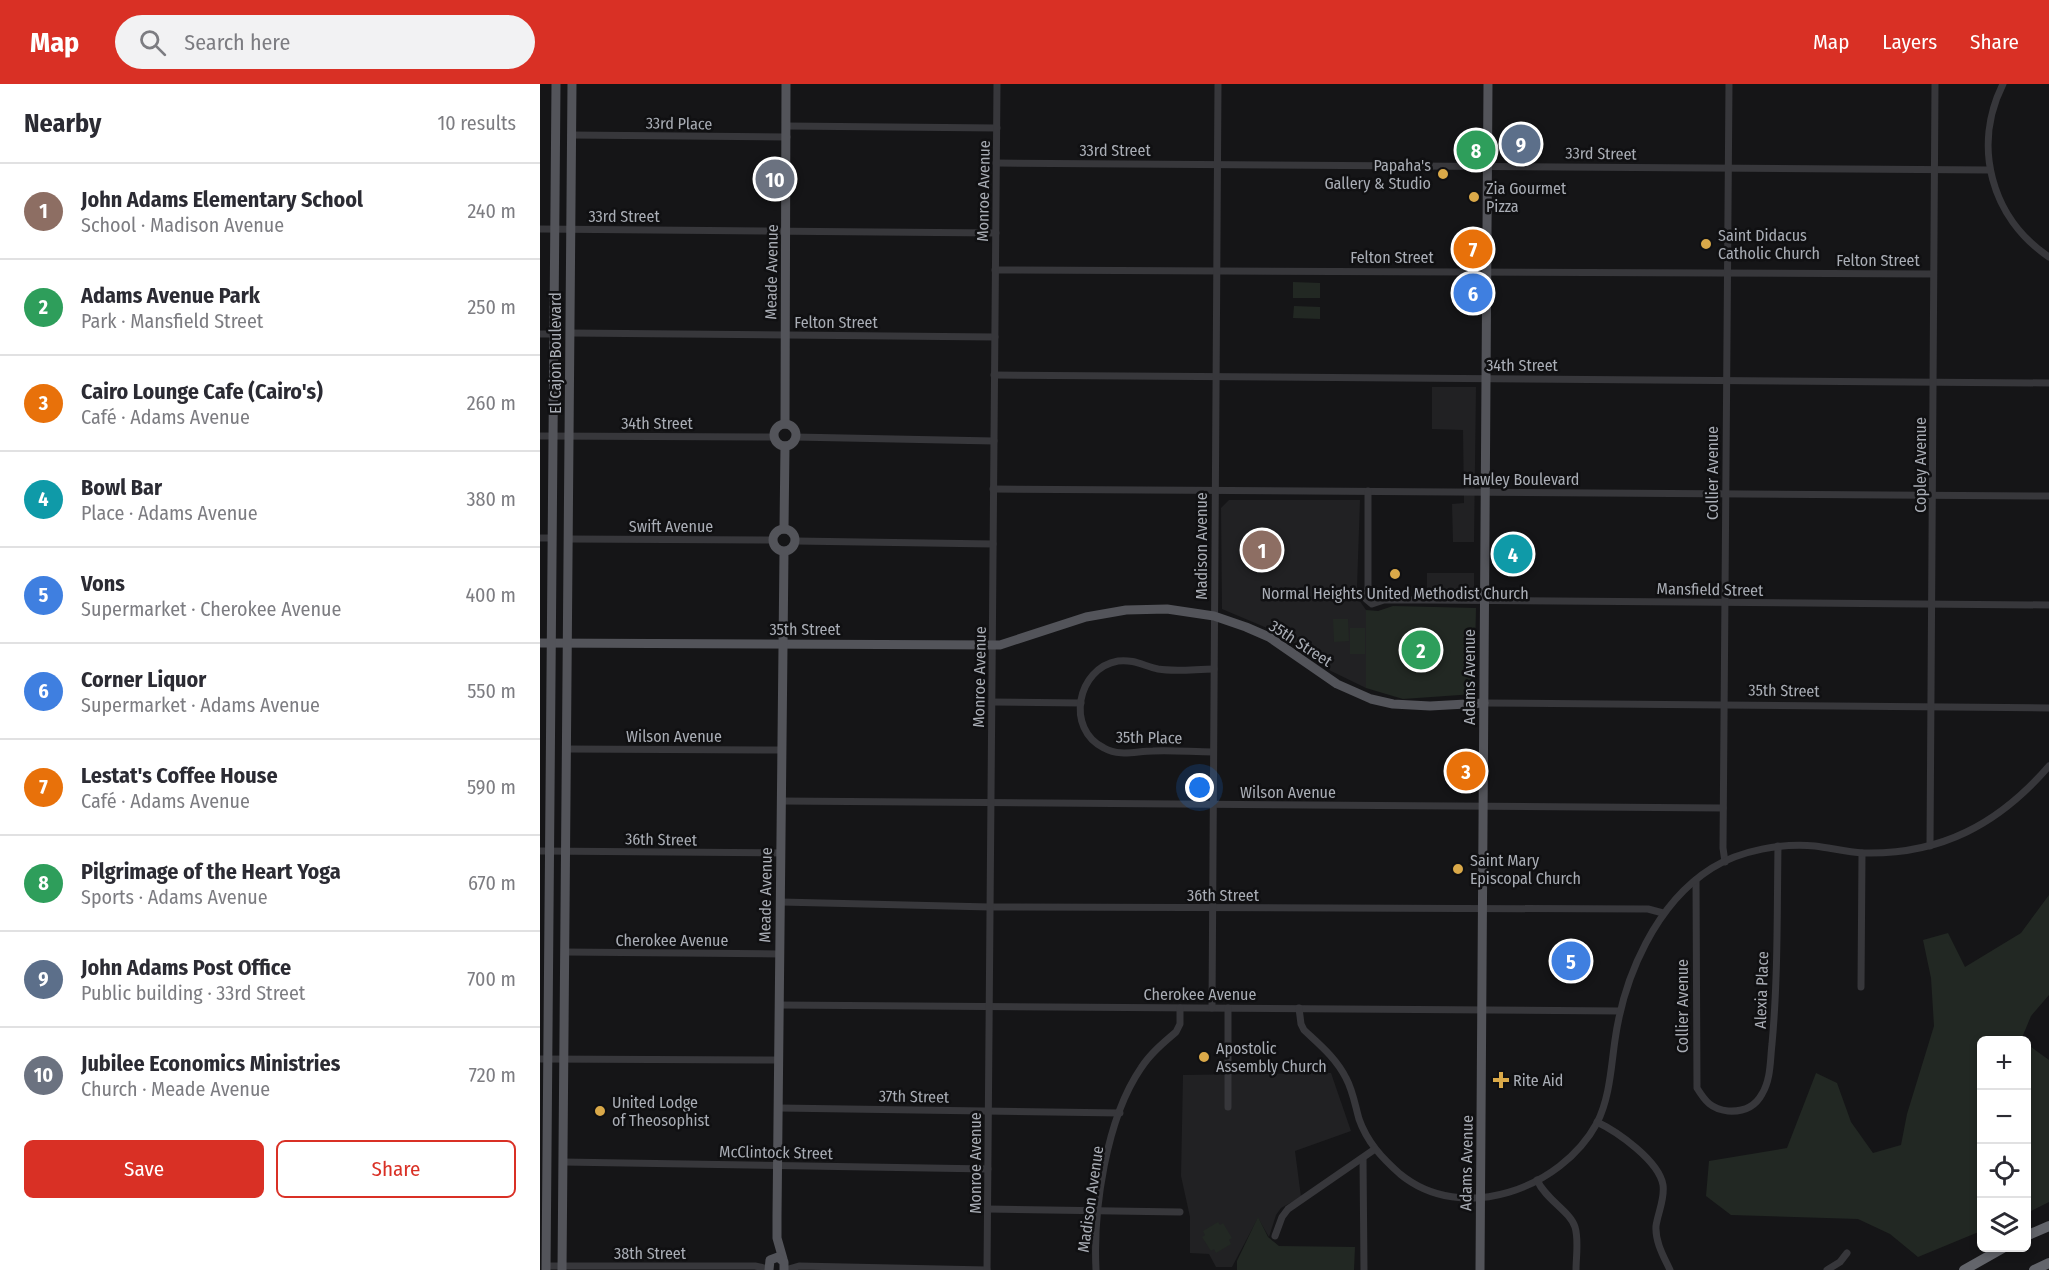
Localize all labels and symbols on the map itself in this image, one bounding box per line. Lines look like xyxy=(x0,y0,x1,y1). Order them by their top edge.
street label: 33rd Place xyxy=(646,113,713,134)
pin: 9 xyxy=(1502,122,1540,166)
pin: 8 xyxy=(1456,128,1496,172)
street label: Monroe Avenue xyxy=(973,140,994,242)
street label: 33rd Street xyxy=(1079,141,1151,160)
street label: 33rd Street xyxy=(1565,143,1638,164)
pin: 10 xyxy=(756,156,794,202)
place label: Papaha's Gallery & Studio xyxy=(1324,156,1431,193)
marker: Papaha's Gallery & Studio xyxy=(1436,167,1450,181)
place label: Zia Gourmet Pizza xyxy=(1486,179,1567,216)
marker: Zia Gourmet Pizza xyxy=(1467,190,1481,204)
street label: 33rd Street xyxy=(588,207,660,226)
street label: Meade Avenue xyxy=(761,224,782,320)
pin: 7 xyxy=(1454,226,1492,272)
place label: Saint Didacus Catholic Church xyxy=(1718,226,1820,263)
marker: Saint Didacus Catholic Church xyxy=(1699,237,1713,251)
street label: Felton Street xyxy=(1350,248,1435,267)
street label: Felton Street xyxy=(1836,251,1921,270)
pin: 6 xyxy=(1454,270,1492,316)
street label: El Cajon Boulevard xyxy=(546,292,565,414)
street label: Felton Street xyxy=(794,313,879,332)
street label: 34th Street xyxy=(1486,356,1559,375)
street label: 34th Street xyxy=(621,414,694,433)
street label: Copley Avenue xyxy=(1911,417,1930,513)
street label: Collier Avenue xyxy=(1703,426,1722,520)
street label: Hawley Boulevard xyxy=(1463,470,1579,489)
street label: Madison Avenue xyxy=(1192,492,1211,600)
street label: Swift Avenue xyxy=(629,517,713,536)
pin: 1 xyxy=(1242,528,1282,572)
pin: 4 xyxy=(1494,532,1532,576)
marker: Normal Heights United Methodist Church xyxy=(1388,567,1402,581)
street label: Mansfield Street xyxy=(1657,579,1764,600)
place label: Normal Heights United Methodist Church xyxy=(1261,584,1529,603)
street label: 35th Street xyxy=(1266,616,1336,671)
street label: 35th Street xyxy=(769,620,841,639)
street label: Monroe Avenue xyxy=(969,626,990,728)
pin: 2 xyxy=(1402,628,1440,672)
street label: Adams Avenue xyxy=(1460,629,1479,725)
street label: 35th Street xyxy=(1748,680,1821,701)
street label: Wilson Avenue xyxy=(626,727,722,746)
street label: 35th Place xyxy=(1116,727,1183,748)
pin: 3 xyxy=(1446,748,1486,794)
your location xyxy=(1185,773,1214,802)
street label: Wilson Avenue xyxy=(1240,783,1336,802)
street label: 36th Street xyxy=(625,829,698,850)
street label: Meade Avenue xyxy=(755,847,776,943)
place label: Saint Mary Episcopal Church xyxy=(1470,851,1581,888)
marker: Saint Mary Episcopal Church xyxy=(1451,862,1465,876)
street label: 36th Street xyxy=(1187,886,1260,905)
street label: Cherokee Avenue xyxy=(616,931,728,950)
pin: 5 xyxy=(1552,938,1590,984)
street label: Alexia Place xyxy=(1751,951,1772,1029)
street label: Collier Avenue xyxy=(1673,959,1692,1053)
street label: Cherokee Avenue xyxy=(1144,985,1256,1004)
place label: Apostolic Assembly Church xyxy=(1216,1039,1327,1076)
marker: Apostolic Assembly Church xyxy=(1197,1050,1211,1064)
place label: Rite Aid xyxy=(1513,1071,1563,1090)
marker: Rite Aid xyxy=(1494,1073,1508,1087)
street label: 37th Street xyxy=(879,1086,950,1107)
place label: United Lodge of Theosophist xyxy=(612,1093,710,1130)
marker: United Lodge of Theosophist xyxy=(593,1104,607,1118)
street label: Monroe Avenue xyxy=(966,1112,985,1214)
street label: Adams Avenue xyxy=(1456,1115,1477,1211)
street label: McClintock Street xyxy=(719,1142,834,1163)
street label: Madison Avenue xyxy=(1074,1145,1107,1254)
street label: 38th Street xyxy=(614,1244,687,1263)

